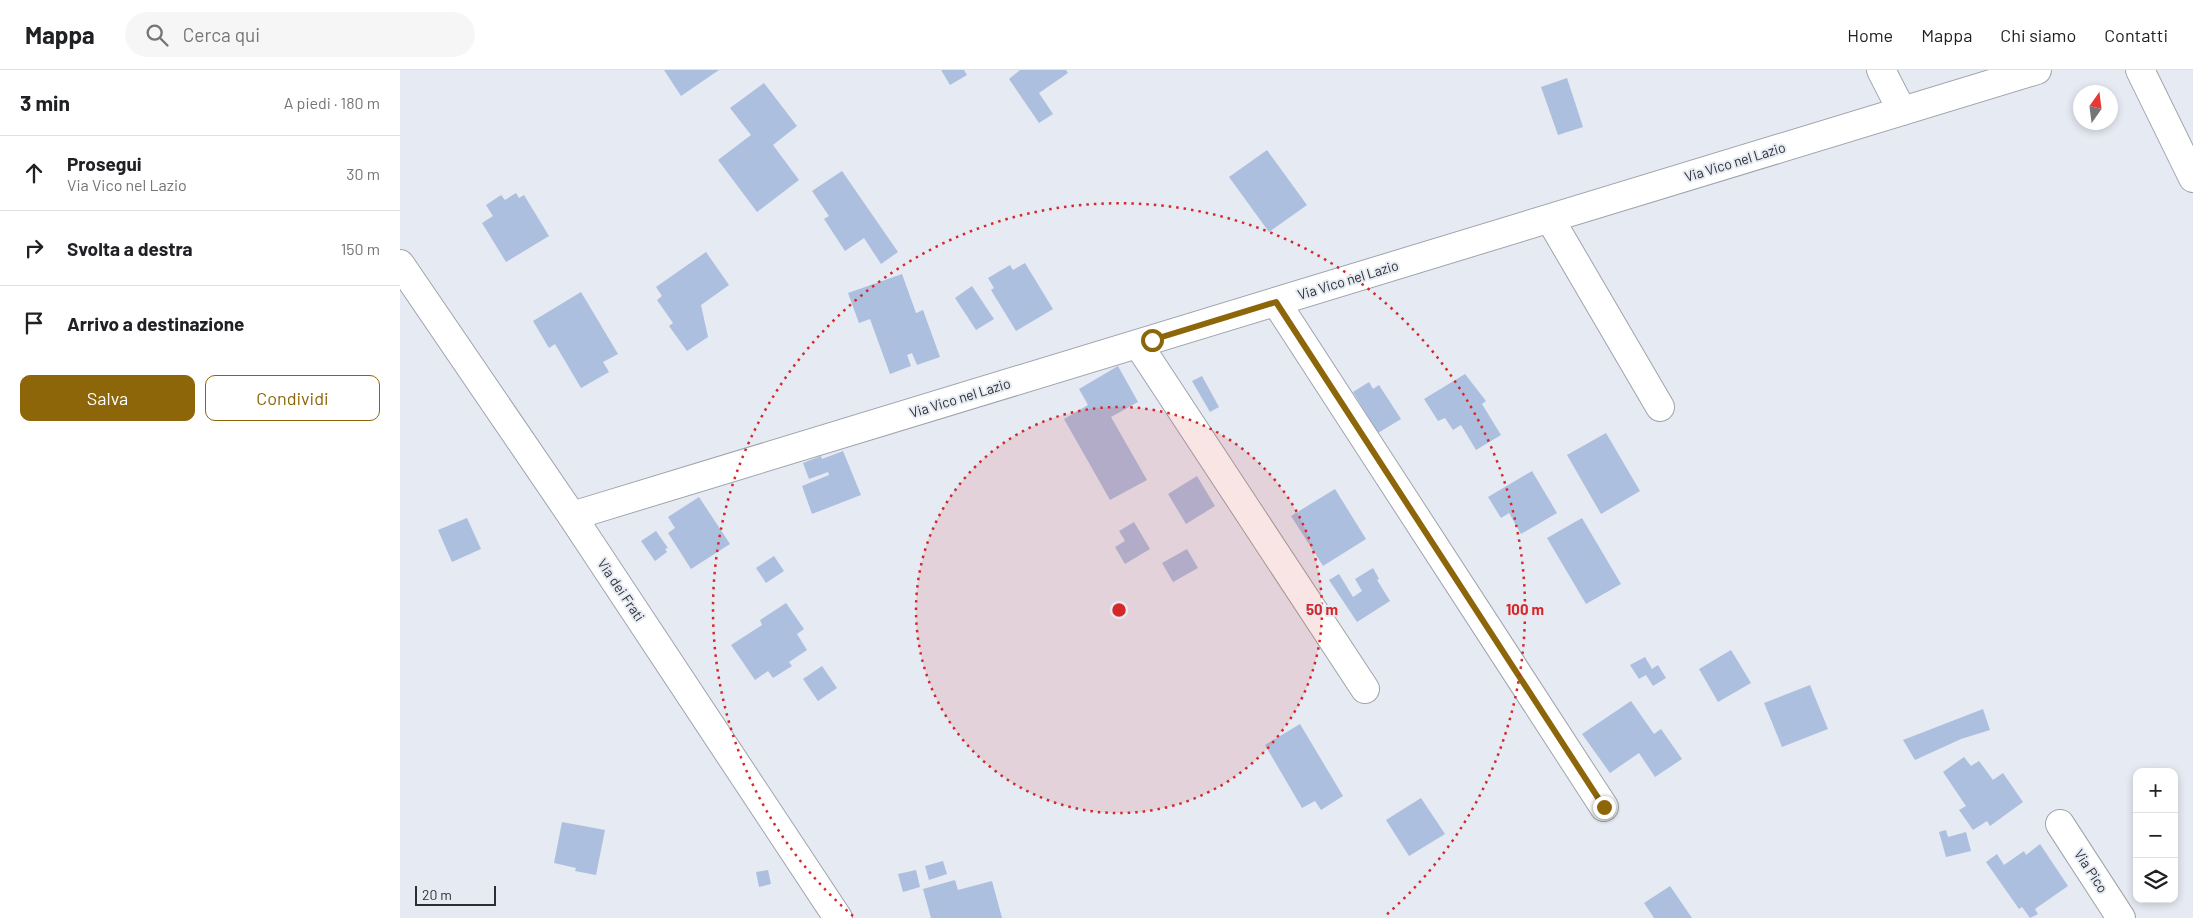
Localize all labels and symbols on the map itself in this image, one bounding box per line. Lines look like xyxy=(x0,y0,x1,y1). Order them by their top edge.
north arrow xyxy=(2073,85,2118,130)
street label: Via Vico nel Lazio xyxy=(1682,138,1787,185)
street label: Via Vico nel Lazio xyxy=(1295,256,1400,303)
route start xyxy=(1141,329,1164,352)
street label: Via Vico nel Lazio xyxy=(907,374,1012,421)
street label: Via dei Frati xyxy=(594,555,649,624)
text: 50 m xyxy=(1306,600,1338,618)
text: 100 m xyxy=(1506,600,1544,618)
centre of rings xyxy=(1110,601,1128,619)
route end xyxy=(1593,796,1616,819)
street label: Via Pico xyxy=(2071,846,2112,896)
scale bar xyxy=(415,883,496,906)

